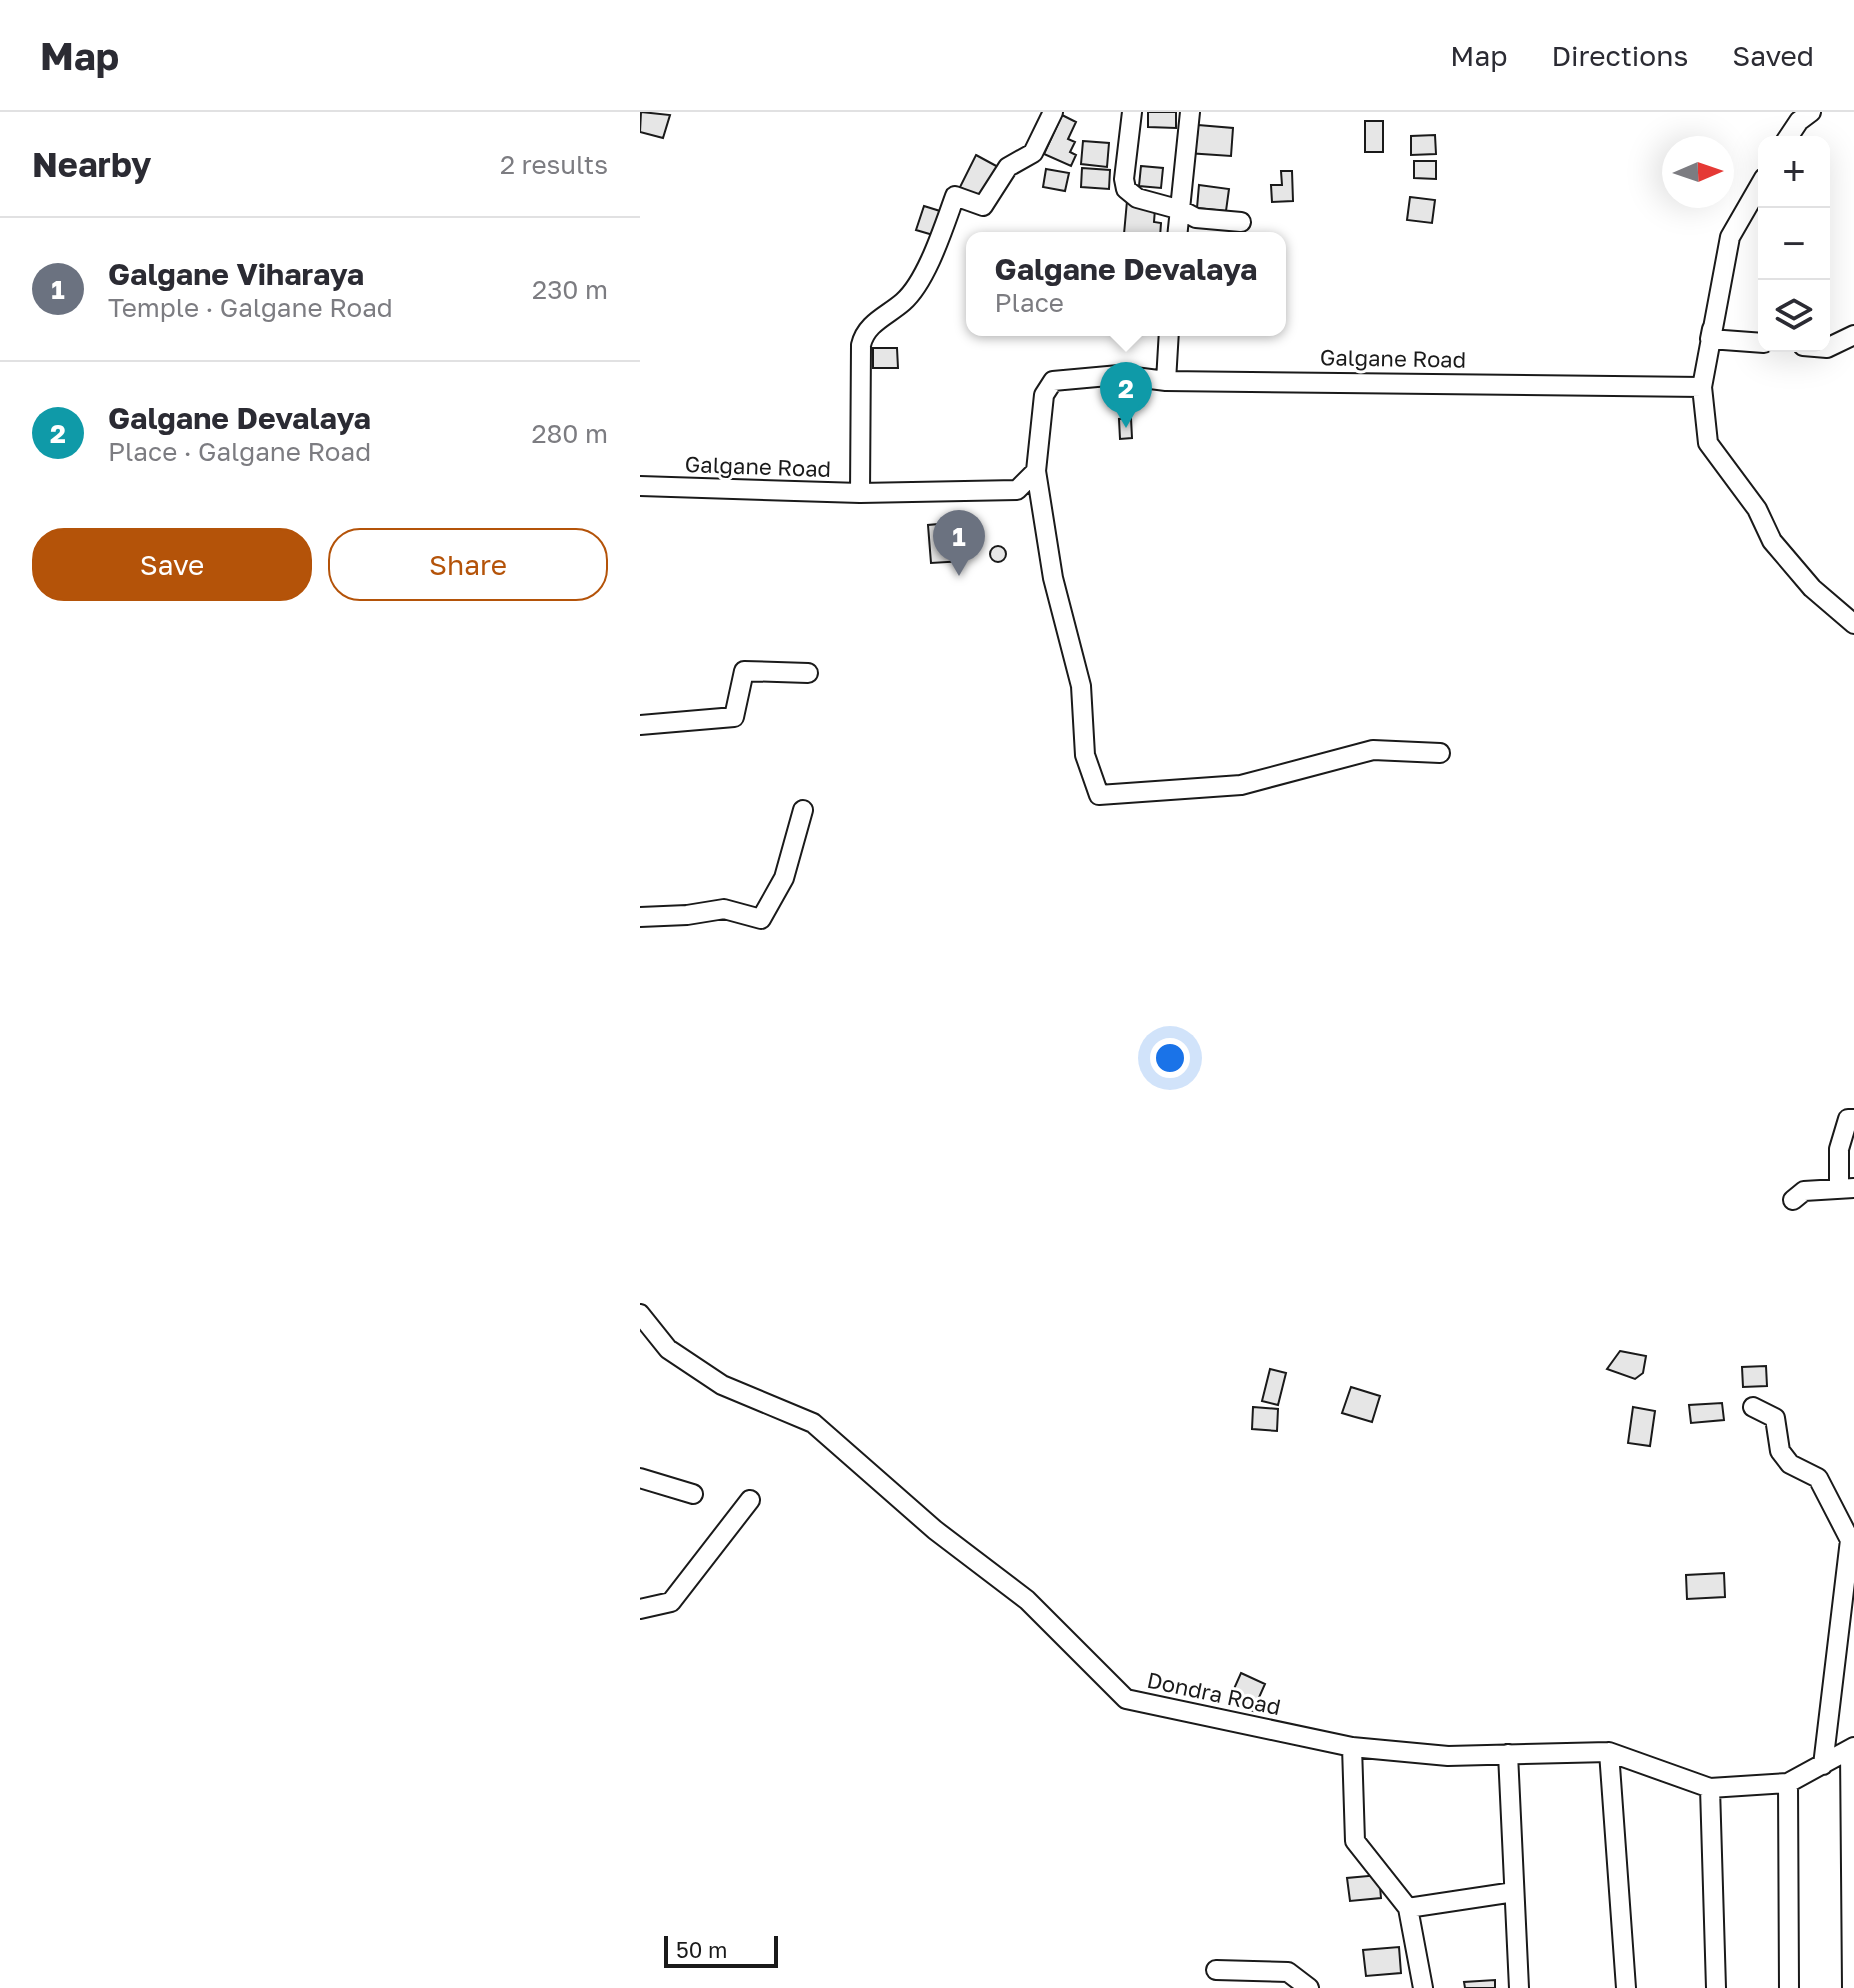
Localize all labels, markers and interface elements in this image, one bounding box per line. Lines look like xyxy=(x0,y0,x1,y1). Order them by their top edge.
text: Map xyxy=(40,33,119,78)
text: Map xyxy=(1450,39,1507,72)
text: Directions xyxy=(1551,39,1688,72)
text: Saved xyxy=(1732,39,1814,72)
north arrow xyxy=(1662,136,1734,208)
map controls xyxy=(1758,136,1830,352)
button: + xyxy=(1758,136,1830,208)
text: Nearby xyxy=(32,144,152,184)
text: 2 results xyxy=(500,149,608,180)
button: − xyxy=(1758,208,1830,280)
popup xyxy=(966,232,1286,336)
text: Galgane Devalaya xyxy=(995,251,1257,287)
text: Galgane Viharaya xyxy=(108,256,364,292)
text: 1 xyxy=(51,274,65,305)
text: 230 m xyxy=(532,274,608,305)
button: layers xyxy=(1758,280,1830,352)
text: Place xyxy=(995,287,1064,318)
text: Temple · Galgane Road xyxy=(108,292,393,323)
street label: Galgane Road xyxy=(1320,343,1466,373)
pin: 2 xyxy=(1100,362,1152,428)
text: Galgane Devalaya xyxy=(108,400,371,436)
text: 2 xyxy=(50,418,66,449)
text: 280 m xyxy=(531,418,608,449)
text: Place · Galgane Road xyxy=(108,436,371,467)
street label: Galgane Road xyxy=(684,450,832,482)
pin: 1 xyxy=(933,510,985,576)
button: Save xyxy=(32,528,312,601)
button: Share xyxy=(328,528,608,601)
your location xyxy=(1150,1038,1190,1078)
street label: Dondra Road xyxy=(1145,1666,1283,1720)
scale bar xyxy=(664,1932,778,1968)
text: 50 m xyxy=(676,1936,727,1963)

